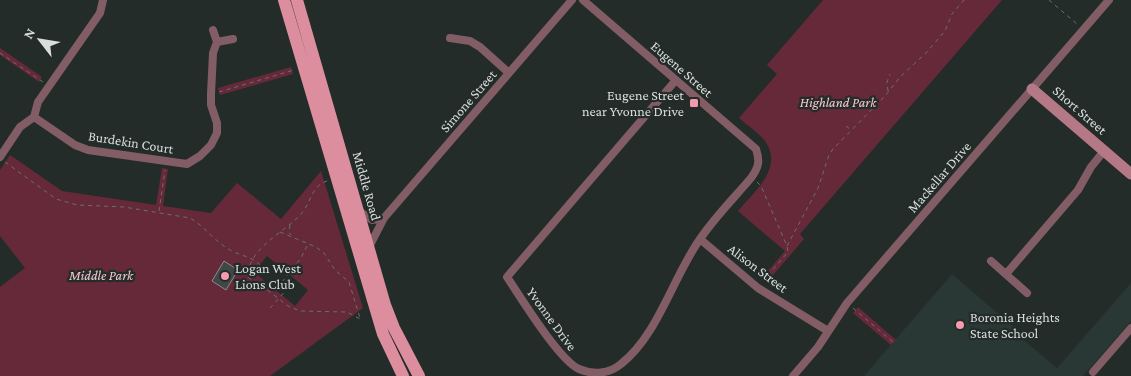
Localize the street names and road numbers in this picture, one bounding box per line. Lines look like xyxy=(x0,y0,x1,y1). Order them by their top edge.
street label: Eugene Street xyxy=(648,38,717,100)
street label: Simone Street xyxy=(437,66,500,135)
street label: Short Street xyxy=(1050,82,1110,138)
street label: Burdekin Court xyxy=(87,127,175,157)
street label: Mackellar Drive xyxy=(904,138,974,216)
street label: Middle Road xyxy=(350,150,385,223)
street label: Alison Street xyxy=(725,240,791,296)
street label: Yvonne Drive xyxy=(524,284,580,354)

